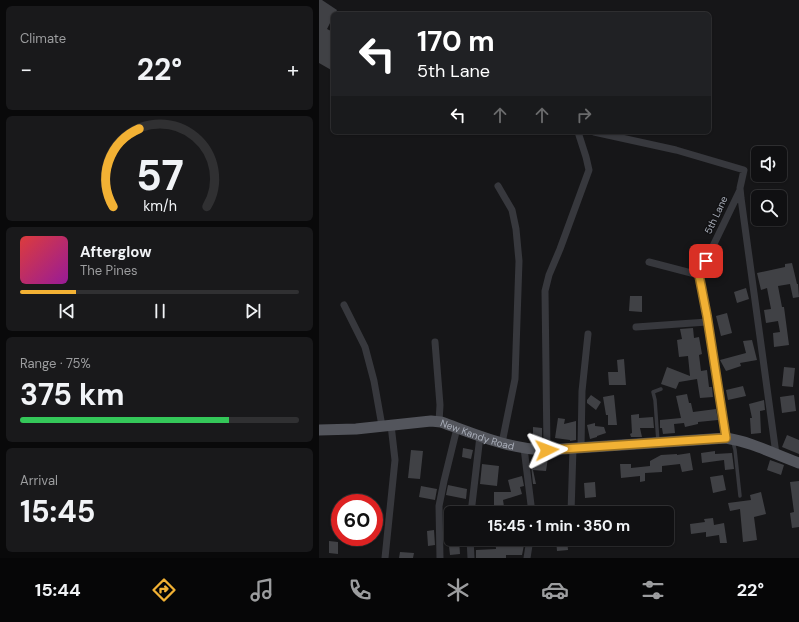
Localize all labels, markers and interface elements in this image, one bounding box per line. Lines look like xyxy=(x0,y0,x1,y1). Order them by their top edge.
text: 170 m xyxy=(417,23,495,60)
icon: left xyxy=(351,28,403,80)
text: Climate xyxy=(20,30,66,47)
text: 22° xyxy=(137,50,182,89)
text: − xyxy=(20,55,32,84)
text: + xyxy=(287,55,299,84)
text: 5th Lane xyxy=(417,59,490,83)
icon: left xyxy=(447,104,469,126)
icon: ahead xyxy=(489,104,511,126)
icon: ahead xyxy=(531,104,553,126)
icon: right xyxy=(573,104,595,126)
map controls xyxy=(751,146,787,226)
button: sound xyxy=(751,146,787,182)
text: 57 xyxy=(136,148,183,202)
button: search xyxy=(751,190,787,226)
street label: 5th Lane xyxy=(702,194,731,236)
text: km/h xyxy=(143,196,176,214)
text: Afterglow xyxy=(80,242,152,262)
pin xyxy=(689,244,723,278)
icon: arrive xyxy=(695,250,717,272)
text: The Pines xyxy=(80,262,138,279)
icon: previous xyxy=(56,300,78,322)
icon: pause xyxy=(149,300,171,322)
icon: next xyxy=(242,300,264,322)
text: Range · 75% xyxy=(20,355,91,372)
text: 375 km xyxy=(20,375,125,414)
street label: New Kandy Road xyxy=(439,416,516,452)
position arrow xyxy=(526,429,568,471)
text: Arrival xyxy=(20,472,58,489)
text: 15:45 xyxy=(20,492,95,531)
speed limit sign: 60 xyxy=(331,494,383,546)
text: 15:45 · 1 min · 350 m xyxy=(488,516,630,536)
icon: directions xyxy=(150,576,178,604)
icon: music xyxy=(248,576,276,604)
icon: phone xyxy=(346,576,374,604)
icon: climate xyxy=(444,576,472,604)
icon: car xyxy=(541,576,569,604)
icon: filters xyxy=(639,576,667,604)
text: 15:44 xyxy=(35,578,81,602)
text: 22° xyxy=(737,578,764,602)

